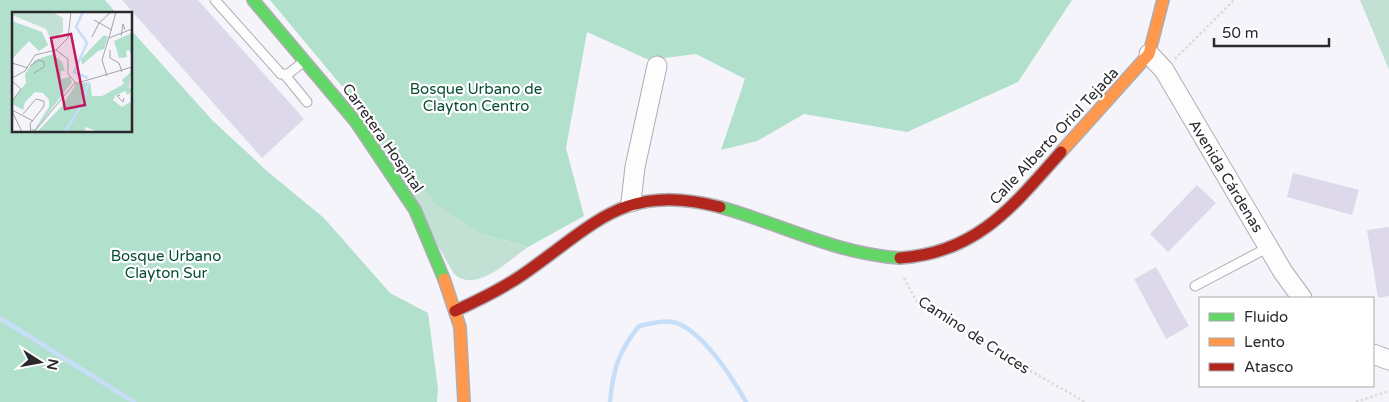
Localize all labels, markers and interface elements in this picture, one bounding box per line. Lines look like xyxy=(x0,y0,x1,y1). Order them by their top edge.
inset map xyxy=(12,12,132,132)
scale bar xyxy=(1214,15,1329,47)
text: 50 m xyxy=(1222,24,1259,42)
street label: Calle Alberto Oriol Tejada xyxy=(986,64,1122,208)
street label: Carretera Hospital xyxy=(339,80,427,196)
park label: Bosque Urbano de Clayton Centro xyxy=(410,80,542,115)
street label: Avenida Cárdenas xyxy=(1185,116,1267,236)
park label: Bosque Urbano Clayton Sur xyxy=(111,247,221,282)
street label: Camino de Cruces xyxy=(915,292,1033,378)
legend xyxy=(1199,297,1374,387)
text: Fluido xyxy=(1244,308,1288,326)
text: Lento xyxy=(1244,333,1285,351)
north arrow xyxy=(15,337,65,387)
text: N xyxy=(43,357,62,372)
text: Atasco xyxy=(1244,358,1293,376)

